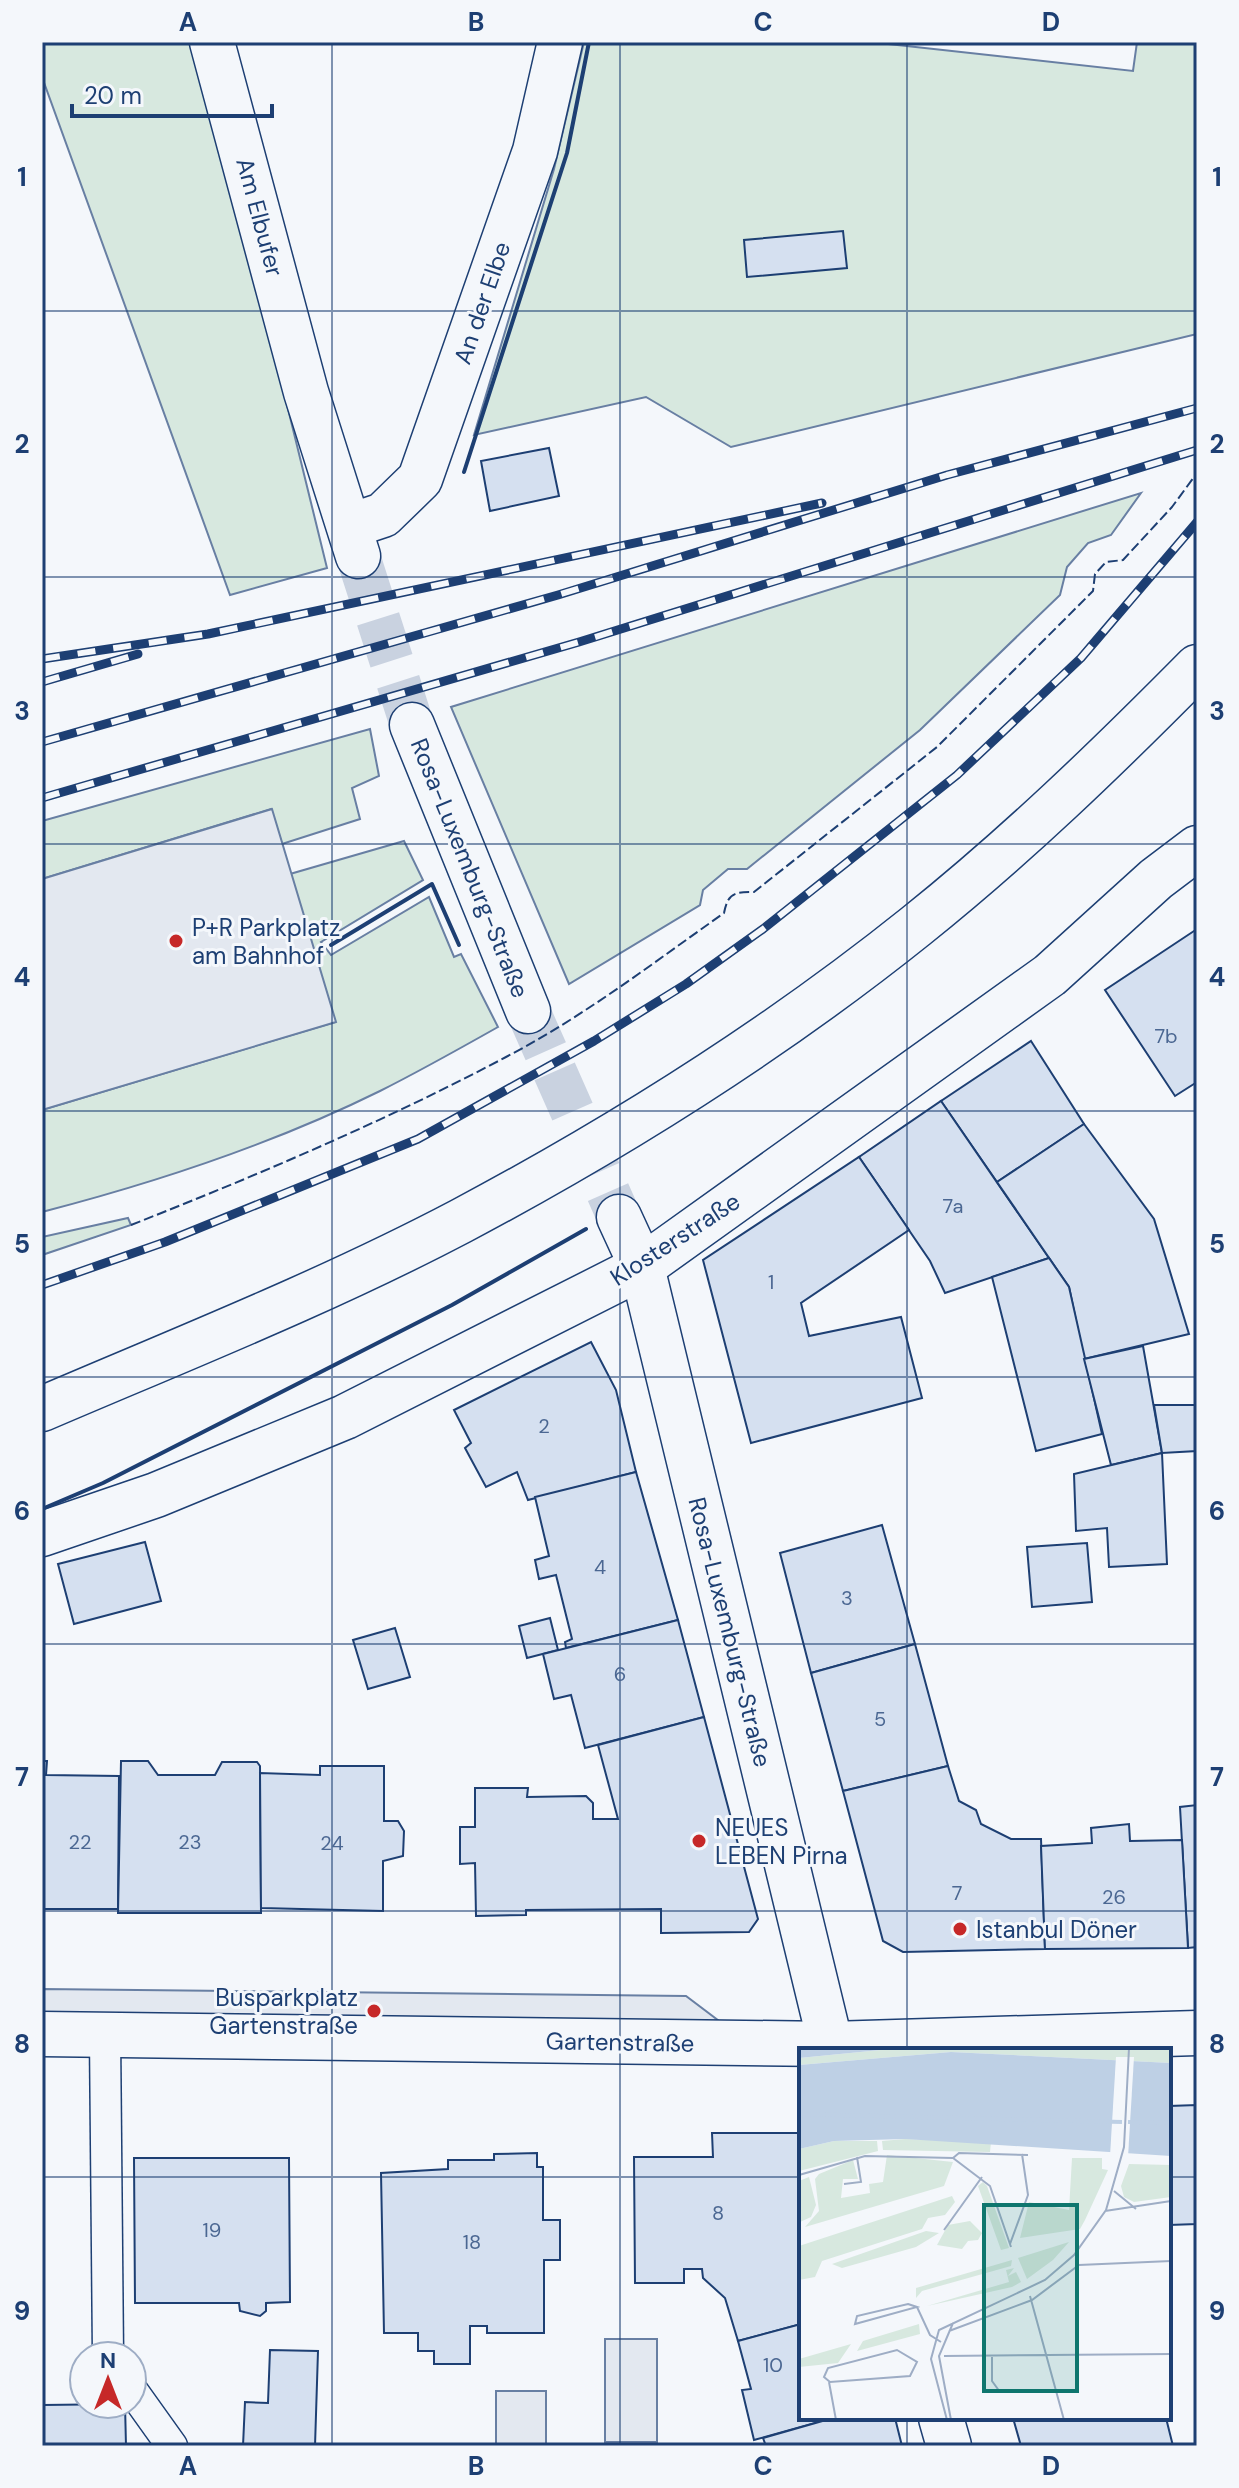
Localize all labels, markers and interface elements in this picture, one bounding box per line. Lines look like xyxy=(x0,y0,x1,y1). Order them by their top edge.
text: A xyxy=(179,5,197,39)
text: B xyxy=(468,5,484,39)
text: C xyxy=(753,5,773,39)
text: D xyxy=(1042,5,1060,39)
scale bar xyxy=(72,68,272,118)
text: 20 m xyxy=(84,80,142,111)
street label: Am Elbufer xyxy=(229,154,291,280)
text: 1 xyxy=(17,160,27,194)
text: 1 xyxy=(1212,160,1222,194)
street label: An der Elbe xyxy=(447,238,517,368)
text: 2 xyxy=(14,427,30,461)
text: 2 xyxy=(1209,427,1225,461)
text: 3 xyxy=(14,694,30,728)
text: 3 xyxy=(1209,694,1225,728)
street label: Rosa-Luxemburg-Straße xyxy=(404,734,536,1002)
place label: P+R Parkplatz am Bahnhof xyxy=(192,912,340,971)
marker: P+R Parkplatz am Bahnhof xyxy=(167,932,185,950)
text: 4 xyxy=(14,960,30,994)
text: 4 xyxy=(1209,960,1225,994)
house number: 7b xyxy=(1154,1023,1178,1049)
street label: Klosterstraße xyxy=(604,1185,746,1293)
house number: 7a xyxy=(943,1193,963,1219)
text: 5 xyxy=(14,1227,30,1261)
text: 5 xyxy=(1209,1227,1225,1261)
house number: 1 xyxy=(768,1269,774,1295)
house number: 2 xyxy=(538,1413,550,1439)
text: 6 xyxy=(14,1494,30,1528)
street label: Rosa-Luxemburg-Straße xyxy=(681,1494,779,1770)
text: 6 xyxy=(1209,1494,1225,1528)
house number: 4 xyxy=(594,1554,606,1580)
house number: 3 xyxy=(841,1585,853,1611)
house number: 6 xyxy=(614,1661,626,1687)
house number: 5 xyxy=(874,1706,886,1732)
text: 7 xyxy=(15,1760,29,1794)
text: 7 xyxy=(1210,1760,1224,1794)
place label: NEUES LEBEN Pirna xyxy=(715,1812,848,1871)
house number: 22 xyxy=(68,1829,92,1855)
house number: 23 xyxy=(178,1829,202,1855)
house number: 24 xyxy=(320,1830,344,1856)
marker: NEUES LEBEN Pirna xyxy=(690,1832,708,1850)
house number: 7 xyxy=(952,1880,962,1906)
house number: 26 xyxy=(1102,1884,1126,1910)
place label: Istanbul Döner xyxy=(976,1914,1137,1945)
marker: Istanbul Döner xyxy=(951,1920,969,1938)
place label: Busparkplatz Gartenstraße xyxy=(209,1982,358,2041)
marker: Busparkplatz Gartenstraße xyxy=(365,2002,383,2020)
street label: Gartenstraße xyxy=(545,2025,695,2059)
text: 8 xyxy=(14,2027,30,2061)
text: 8 xyxy=(1209,2027,1225,2061)
inset map xyxy=(799,2048,1171,2420)
house number: 8 xyxy=(712,2200,724,2226)
house number: 19 xyxy=(203,2217,221,2243)
house number: 18 xyxy=(463,2229,481,2255)
text: 9 xyxy=(14,2294,30,2328)
text: 9 xyxy=(1209,2294,1225,2328)
north arrow xyxy=(68,2340,148,2420)
text: N xyxy=(100,2346,116,2375)
house number: 10 xyxy=(763,2352,783,2378)
text: A xyxy=(179,2449,197,2483)
text: B xyxy=(468,2449,484,2483)
text: C xyxy=(753,2449,773,2483)
text: D xyxy=(1042,2449,1060,2483)

